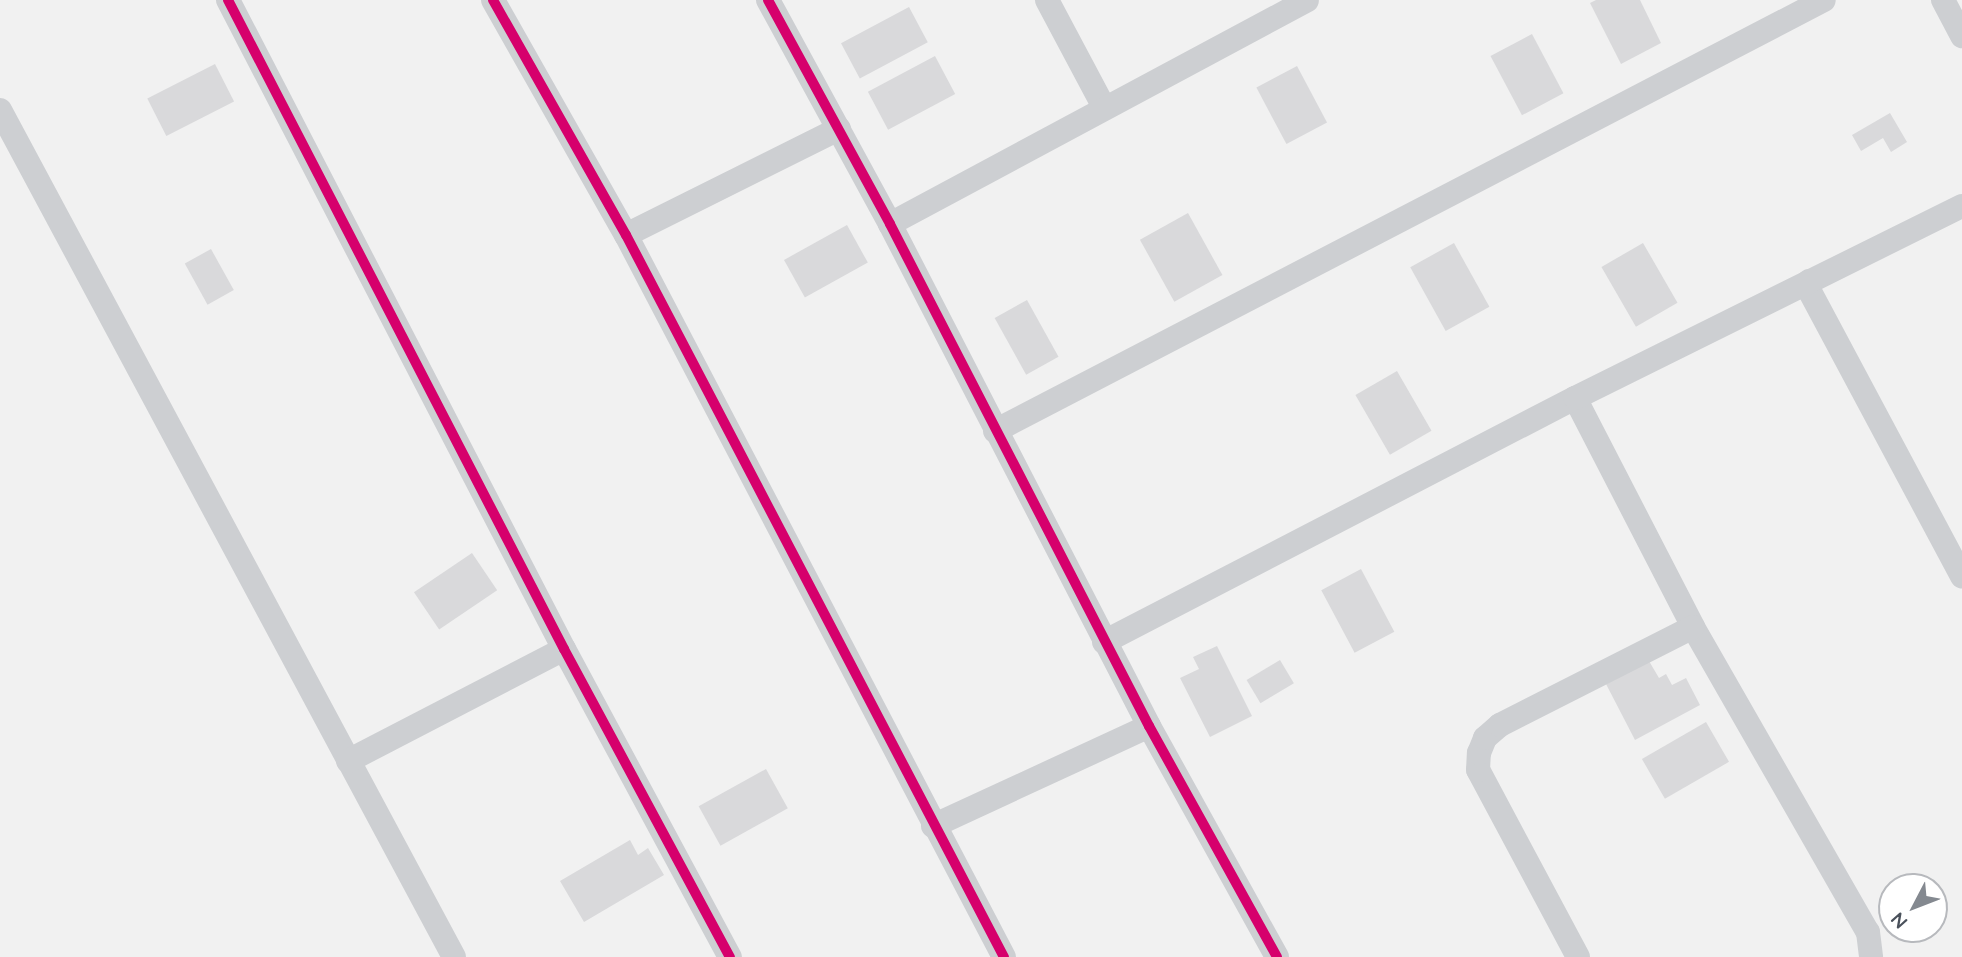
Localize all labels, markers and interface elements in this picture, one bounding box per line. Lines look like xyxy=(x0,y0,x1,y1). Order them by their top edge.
north arrow xyxy=(1878,873,1948,943)
text: N xyxy=(1885,907,1912,934)

